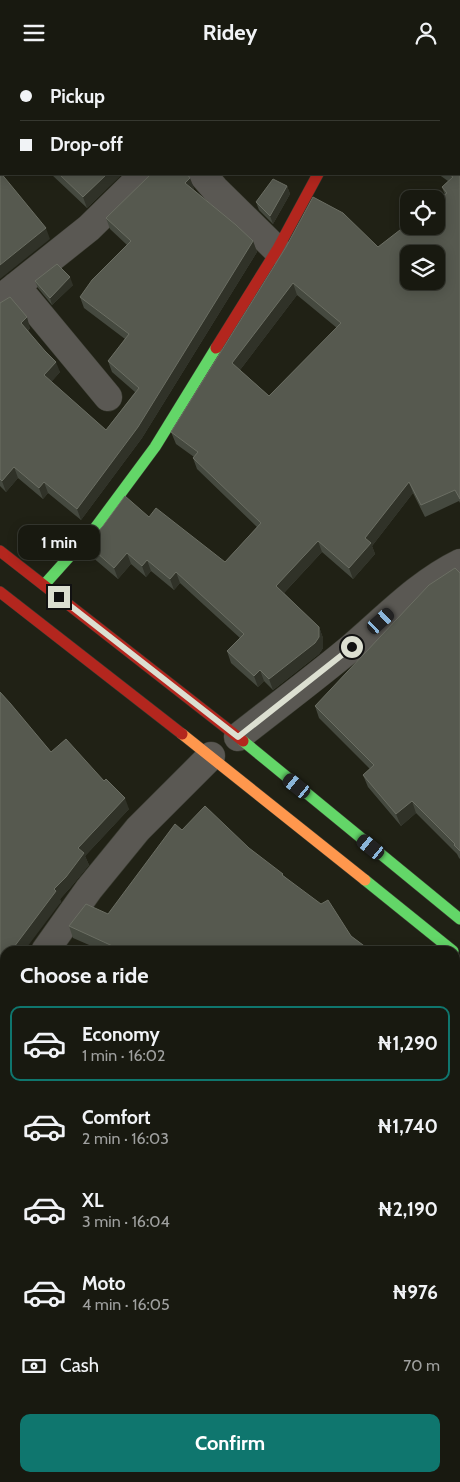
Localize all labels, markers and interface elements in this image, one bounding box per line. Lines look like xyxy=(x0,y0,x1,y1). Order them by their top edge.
icon: menu xyxy=(20,19,48,47)
text: Ridey xyxy=(203,19,257,46)
icon: person xyxy=(412,19,440,47)
text: Pickup xyxy=(50,85,105,108)
text: Drop-off xyxy=(50,133,123,156)
map controls xyxy=(400,190,445,290)
button: locate xyxy=(400,190,445,235)
button: layers xyxy=(400,245,445,290)
callout: 1 min xyxy=(18,525,100,559)
text: 1 min xyxy=(41,533,77,552)
route end xyxy=(48,586,70,608)
car xyxy=(364,605,397,637)
route start xyxy=(341,636,363,658)
car xyxy=(280,771,313,801)
car xyxy=(354,832,387,862)
text: Choose a ride xyxy=(20,962,149,989)
icon: car xyxy=(22,1021,67,1066)
text: Economy xyxy=(82,1023,160,1046)
text: ₦1,290 xyxy=(377,1032,438,1055)
text: 1 min · 16:02 xyxy=(82,1046,165,1065)
icon: car xyxy=(22,1104,67,1149)
text: Comfort xyxy=(82,1106,151,1129)
text: ₦1,740 xyxy=(377,1115,438,1138)
text: 2 min · 16:03 xyxy=(82,1129,169,1148)
icon: car xyxy=(22,1187,67,1232)
text: XL xyxy=(82,1189,103,1212)
text: ₦2,190 xyxy=(377,1198,438,1221)
text: 3 min · 16:04 xyxy=(82,1212,170,1231)
icon: car xyxy=(22,1270,67,1315)
text: Moto xyxy=(82,1272,126,1295)
text: ₦976 xyxy=(392,1281,438,1304)
text: 4 min · 16:05 xyxy=(82,1295,170,1314)
icon: cash xyxy=(20,1352,48,1380)
text: Cash xyxy=(60,1354,99,1377)
text: 70 m xyxy=(403,1356,440,1375)
button: Confirm xyxy=(20,1414,440,1472)

